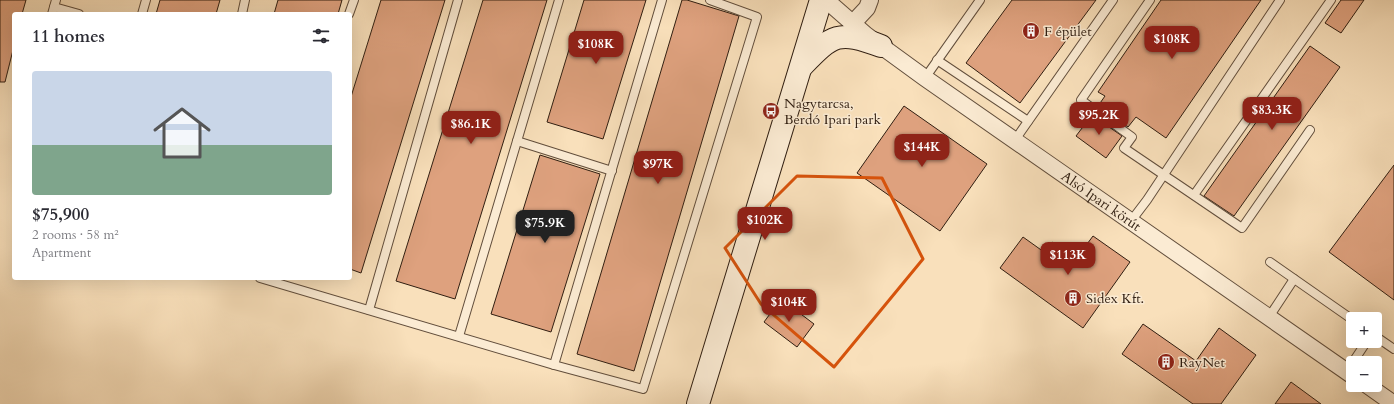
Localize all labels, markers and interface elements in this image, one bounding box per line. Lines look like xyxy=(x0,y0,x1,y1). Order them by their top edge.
building icon: F épület xyxy=(1021,21,1041,41)
place label: F épület xyxy=(1044,22,1092,41)
text: 11 homes xyxy=(32,25,105,48)
icon: filters xyxy=(310,25,332,47)
pin: $108K xyxy=(1144,26,1200,60)
text: $108K xyxy=(1153,30,1191,48)
pin: $108K xyxy=(568,31,624,65)
text: $108K xyxy=(577,35,615,53)
place label: Nagytarcsa, Berdó Ipari park xyxy=(784,94,881,129)
icon: home xyxy=(146,97,218,169)
pin: $83.3K xyxy=(1239,97,1305,131)
bus stop icon: Nagytarcsa, Berdó Ipari park xyxy=(761,101,781,121)
text: $83.3K xyxy=(1252,101,1292,119)
pin: $95.2K xyxy=(1066,102,1132,136)
text: $95.2K xyxy=(1079,106,1119,124)
pin: $86.1K xyxy=(438,111,504,145)
text: $86.1K xyxy=(451,115,491,133)
pin: $144K xyxy=(894,134,950,168)
text: $144K xyxy=(903,138,941,156)
pin: $97K xyxy=(634,151,682,185)
text: $97K xyxy=(643,155,673,173)
street label: Alsó Ipari körút xyxy=(1058,166,1145,235)
text: $75,900 xyxy=(32,203,89,226)
pin: $102K xyxy=(737,207,793,241)
pin: $75.9K xyxy=(512,210,578,244)
text: $102K xyxy=(746,211,784,229)
text: $75.9K xyxy=(525,214,565,232)
text: 2 rooms · 58 m² xyxy=(32,226,119,244)
pin: $113K xyxy=(1040,242,1096,276)
text: Apartment xyxy=(32,244,91,262)
text: $113K xyxy=(1049,246,1087,264)
building icon: Sidex Kft. xyxy=(1063,288,1083,308)
pin: $104K xyxy=(761,289,817,323)
place label: Sidex Kft. xyxy=(1086,289,1144,308)
text: $104K xyxy=(770,293,808,311)
map controls xyxy=(1346,312,1382,392)
button: + xyxy=(1346,312,1382,348)
building icon: RayNet xyxy=(1156,352,1176,372)
place label: RayNet xyxy=(1179,353,1225,372)
button: − xyxy=(1346,356,1382,392)

